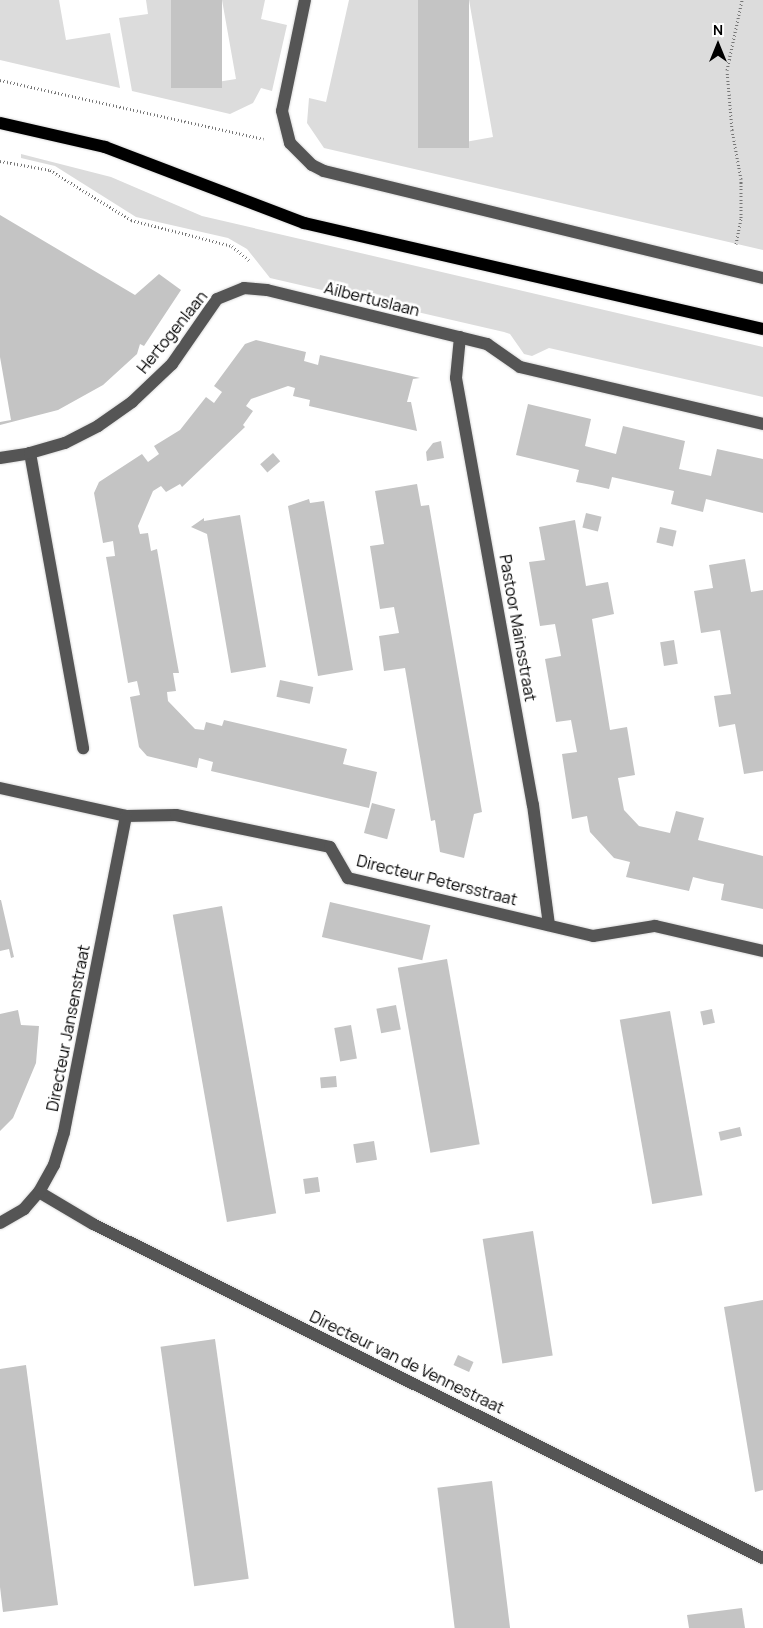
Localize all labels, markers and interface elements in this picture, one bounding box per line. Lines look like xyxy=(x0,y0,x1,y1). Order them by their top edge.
north arrow xyxy=(693,20,743,70)
text: N xyxy=(713,20,723,39)
street label: Ailbertuslaan xyxy=(322,278,422,320)
street label: Hertogenlaan xyxy=(133,287,211,377)
street label: Pastoor Mainsstraat xyxy=(496,553,540,703)
street label: Directeur Petersstraat xyxy=(355,851,519,909)
street label: Directeur Jansenstraat xyxy=(42,943,94,1113)
street label: Directeur van de Vennestraat xyxy=(307,1306,507,1418)

